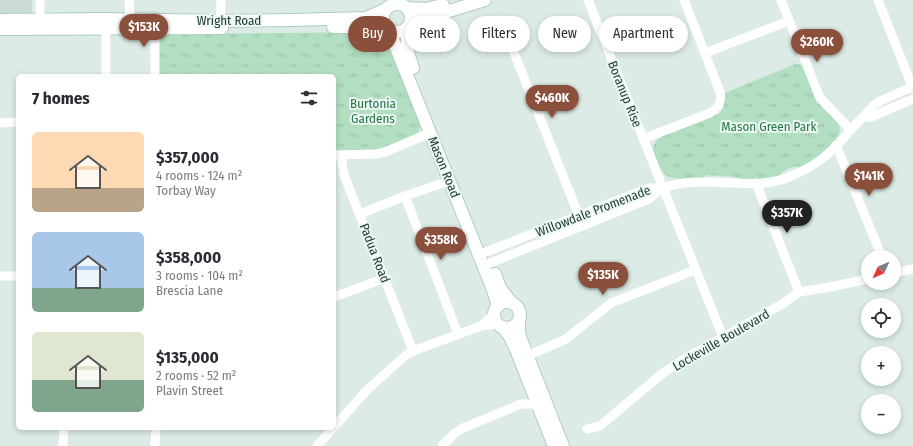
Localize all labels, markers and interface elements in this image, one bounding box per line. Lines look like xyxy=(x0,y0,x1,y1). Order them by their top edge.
street label: Wright Road xyxy=(197,13,261,28)
pin: $153K xyxy=(116,14,172,48)
chip: Buy xyxy=(348,16,397,52)
chip: Rent xyxy=(405,16,460,52)
chip: Filters xyxy=(468,16,530,52)
chip: New xyxy=(538,16,591,52)
chip: Apartment xyxy=(599,16,688,52)
text: $153K xyxy=(128,19,160,34)
pin: $260K xyxy=(789,29,845,63)
text: $260K xyxy=(800,34,834,49)
street label: Boranup Rise xyxy=(605,59,645,129)
pin: $460K xyxy=(524,85,580,119)
icon: filters xyxy=(298,87,320,109)
text: 7 homes xyxy=(32,88,90,109)
text: $460K xyxy=(535,90,569,105)
park label: Burtonia Gardens xyxy=(350,96,396,126)
park label: Mason Green Park xyxy=(721,119,818,134)
street label: Mason Road xyxy=(425,134,463,200)
text: $357,000 xyxy=(156,147,219,168)
icon: home xyxy=(64,148,112,196)
pin: $141K xyxy=(841,163,897,197)
text: 4 rooms · 124 m² xyxy=(156,168,242,183)
text: $141K xyxy=(854,168,884,183)
street label: Willowdale Promenade xyxy=(533,182,653,240)
text: Torbay Way xyxy=(156,183,216,198)
pin: $357K xyxy=(759,200,815,234)
text: $357K xyxy=(771,205,803,220)
street label: Padua Road xyxy=(357,221,393,285)
pin: $358K xyxy=(413,227,469,261)
text: $358K xyxy=(424,232,458,247)
text: $358,000 xyxy=(156,247,221,268)
icon: home xyxy=(64,248,112,296)
north arrow xyxy=(861,250,901,290)
map controls xyxy=(861,250,901,434)
pin: $135K xyxy=(575,262,631,296)
text: $135K xyxy=(587,267,619,282)
text: 3 rooms · 104 m² xyxy=(156,268,243,283)
text: Brescia Lane xyxy=(156,283,223,298)
button: locate xyxy=(861,298,901,338)
street label: Lockeville Boulevard xyxy=(670,306,772,374)
button: + xyxy=(861,346,901,386)
text: $135,000 xyxy=(156,347,219,368)
icon: home xyxy=(64,348,112,396)
text: 2 rooms · 52 m² xyxy=(156,368,236,383)
text: Plavin Street xyxy=(156,383,223,398)
button: − xyxy=(861,394,901,434)

